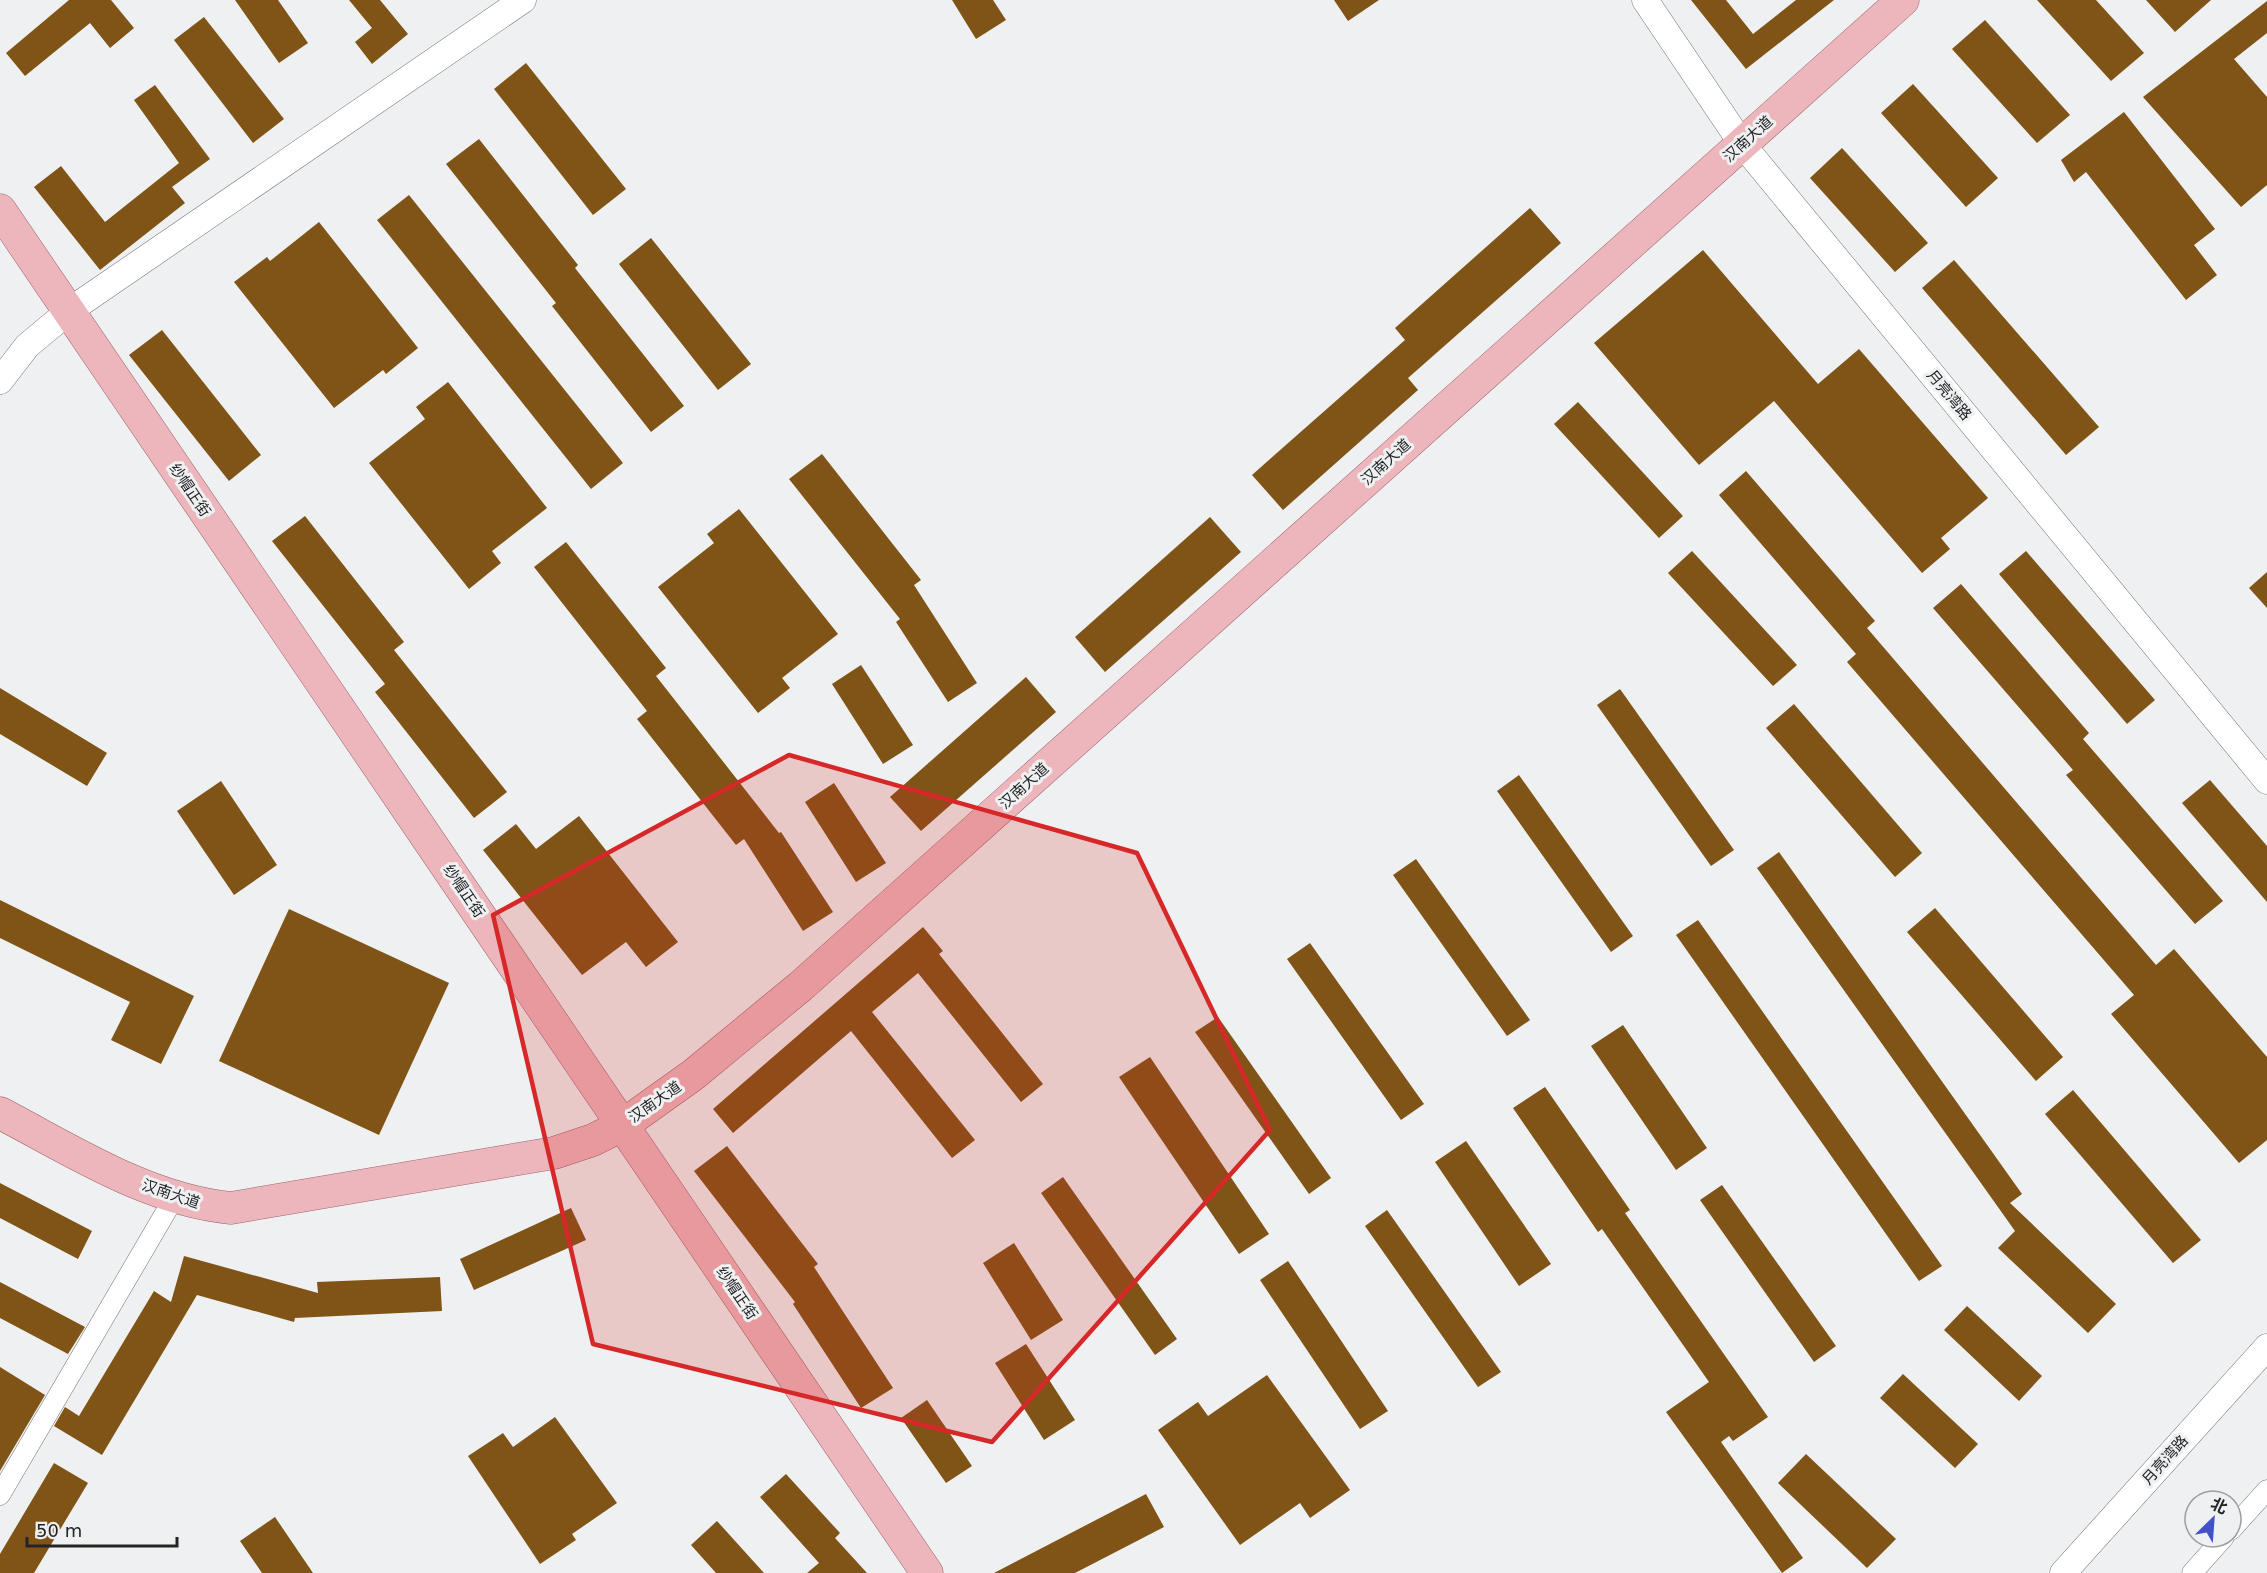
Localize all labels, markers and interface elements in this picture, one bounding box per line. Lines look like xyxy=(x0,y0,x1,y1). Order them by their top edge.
street label: 汉南大道 xyxy=(1720,112,1776,166)
street label: 月亮湾路 xyxy=(1923,366,1975,424)
street label: 汉南大道 xyxy=(1358,435,1414,489)
street label: 纱帽正街 xyxy=(166,460,214,520)
street label: 汉南大道 xyxy=(996,759,1052,813)
street label: 纱帽正街 xyxy=(440,861,488,921)
street label: 汉南大道 xyxy=(625,1077,685,1127)
street label: 汉南大道 xyxy=(140,1176,202,1212)
street label: 纱帽正街 xyxy=(713,1263,761,1323)
street label: 月亮湾路 xyxy=(2138,1432,2192,1488)
north arrow xyxy=(2183,1489,2243,1549)
text: 北 xyxy=(2208,1494,2230,1518)
scale bar xyxy=(27,1510,177,1548)
text: 50 m xyxy=(36,1520,82,1541)

